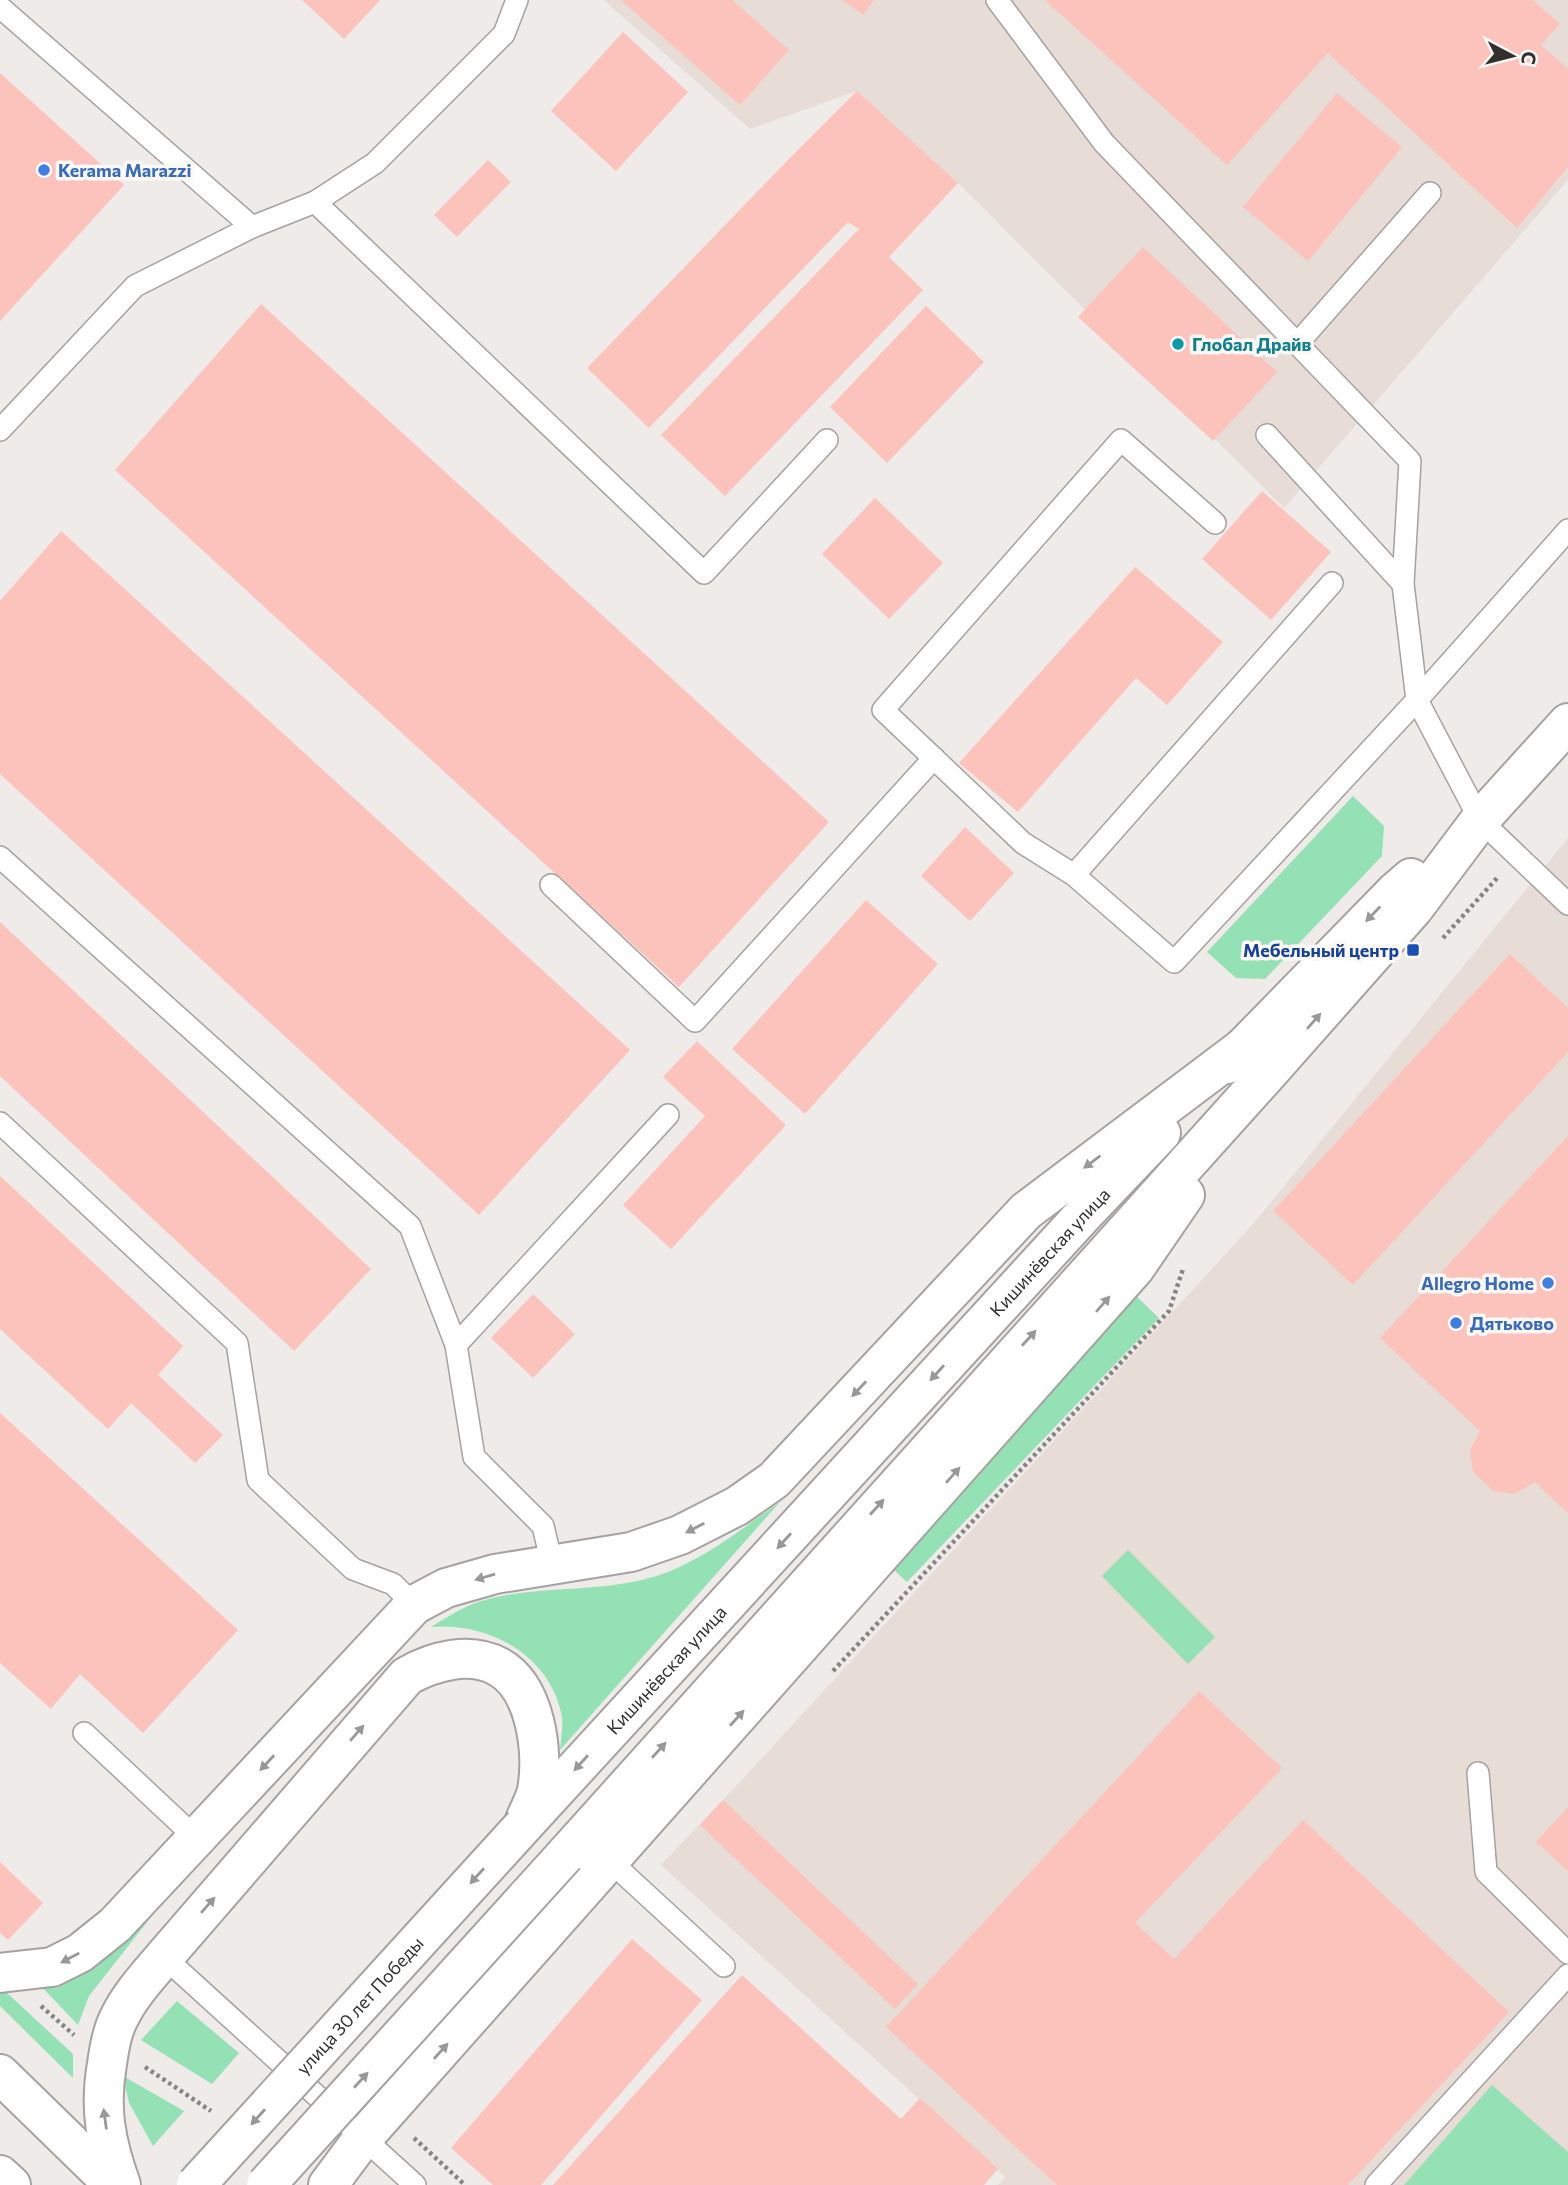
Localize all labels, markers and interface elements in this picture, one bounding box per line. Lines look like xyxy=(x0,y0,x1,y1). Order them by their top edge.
north arrow xyxy=(1477,21,1547,91)
text: С xyxy=(1517,50,1542,66)
place label: Kerama Marazzi xyxy=(58,159,192,181)
marker: Kerama Marazzi xyxy=(36,162,52,178)
place label: Глобал Драйв xyxy=(1192,333,1312,355)
marker: Глобал Драйв xyxy=(1170,336,1186,352)
one-way arrow xyxy=(1365,905,1382,922)
place label: Мебельный центр xyxy=(1243,939,1399,961)
marker: Мебельный центр xyxy=(1405,942,1421,958)
one-way arrow xyxy=(1306,1013,1321,1030)
one-way arrow xyxy=(1083,1154,1101,1169)
street label: Кишинёвская улица xyxy=(985,1183,1114,1321)
place label: Allegro Home xyxy=(1421,1272,1534,1294)
marker: Allegro Home xyxy=(1540,1275,1556,1291)
one-way arrow xyxy=(1095,1295,1111,1313)
place label: Дятьково xyxy=(1470,1312,1554,1334)
marker: Дятьково xyxy=(1448,1315,1464,1331)
one-way arrow xyxy=(1021,1329,1037,1347)
one-way arrow xyxy=(930,1364,946,1381)
one-way arrow xyxy=(852,1380,868,1397)
one-way arrow xyxy=(944,1466,960,1483)
one-way arrow xyxy=(869,1499,884,1516)
one-way arrow xyxy=(685,1522,705,1533)
one-way arrow xyxy=(776,1532,792,1549)
one-way arrow xyxy=(473,1572,495,1583)
street label: Кишинёвская улица xyxy=(602,1601,731,1739)
one-way arrow xyxy=(729,1709,745,1727)
one-way arrow xyxy=(349,1725,364,1742)
one-way arrow xyxy=(651,1741,667,1758)
one-way arrow xyxy=(260,1754,276,1771)
one-way arrow xyxy=(573,1754,589,1771)
one-way arrow xyxy=(470,1867,486,1884)
one-way arrow xyxy=(200,1897,215,1914)
street label: улица 30 лет Победы xyxy=(291,1932,428,2079)
one-way arrow xyxy=(60,1952,79,1964)
one-way arrow xyxy=(433,2042,449,2060)
one-way arrow xyxy=(353,2071,369,2089)
one-way arrow xyxy=(99,2108,110,2130)
one-way arrow xyxy=(250,2108,266,2126)

